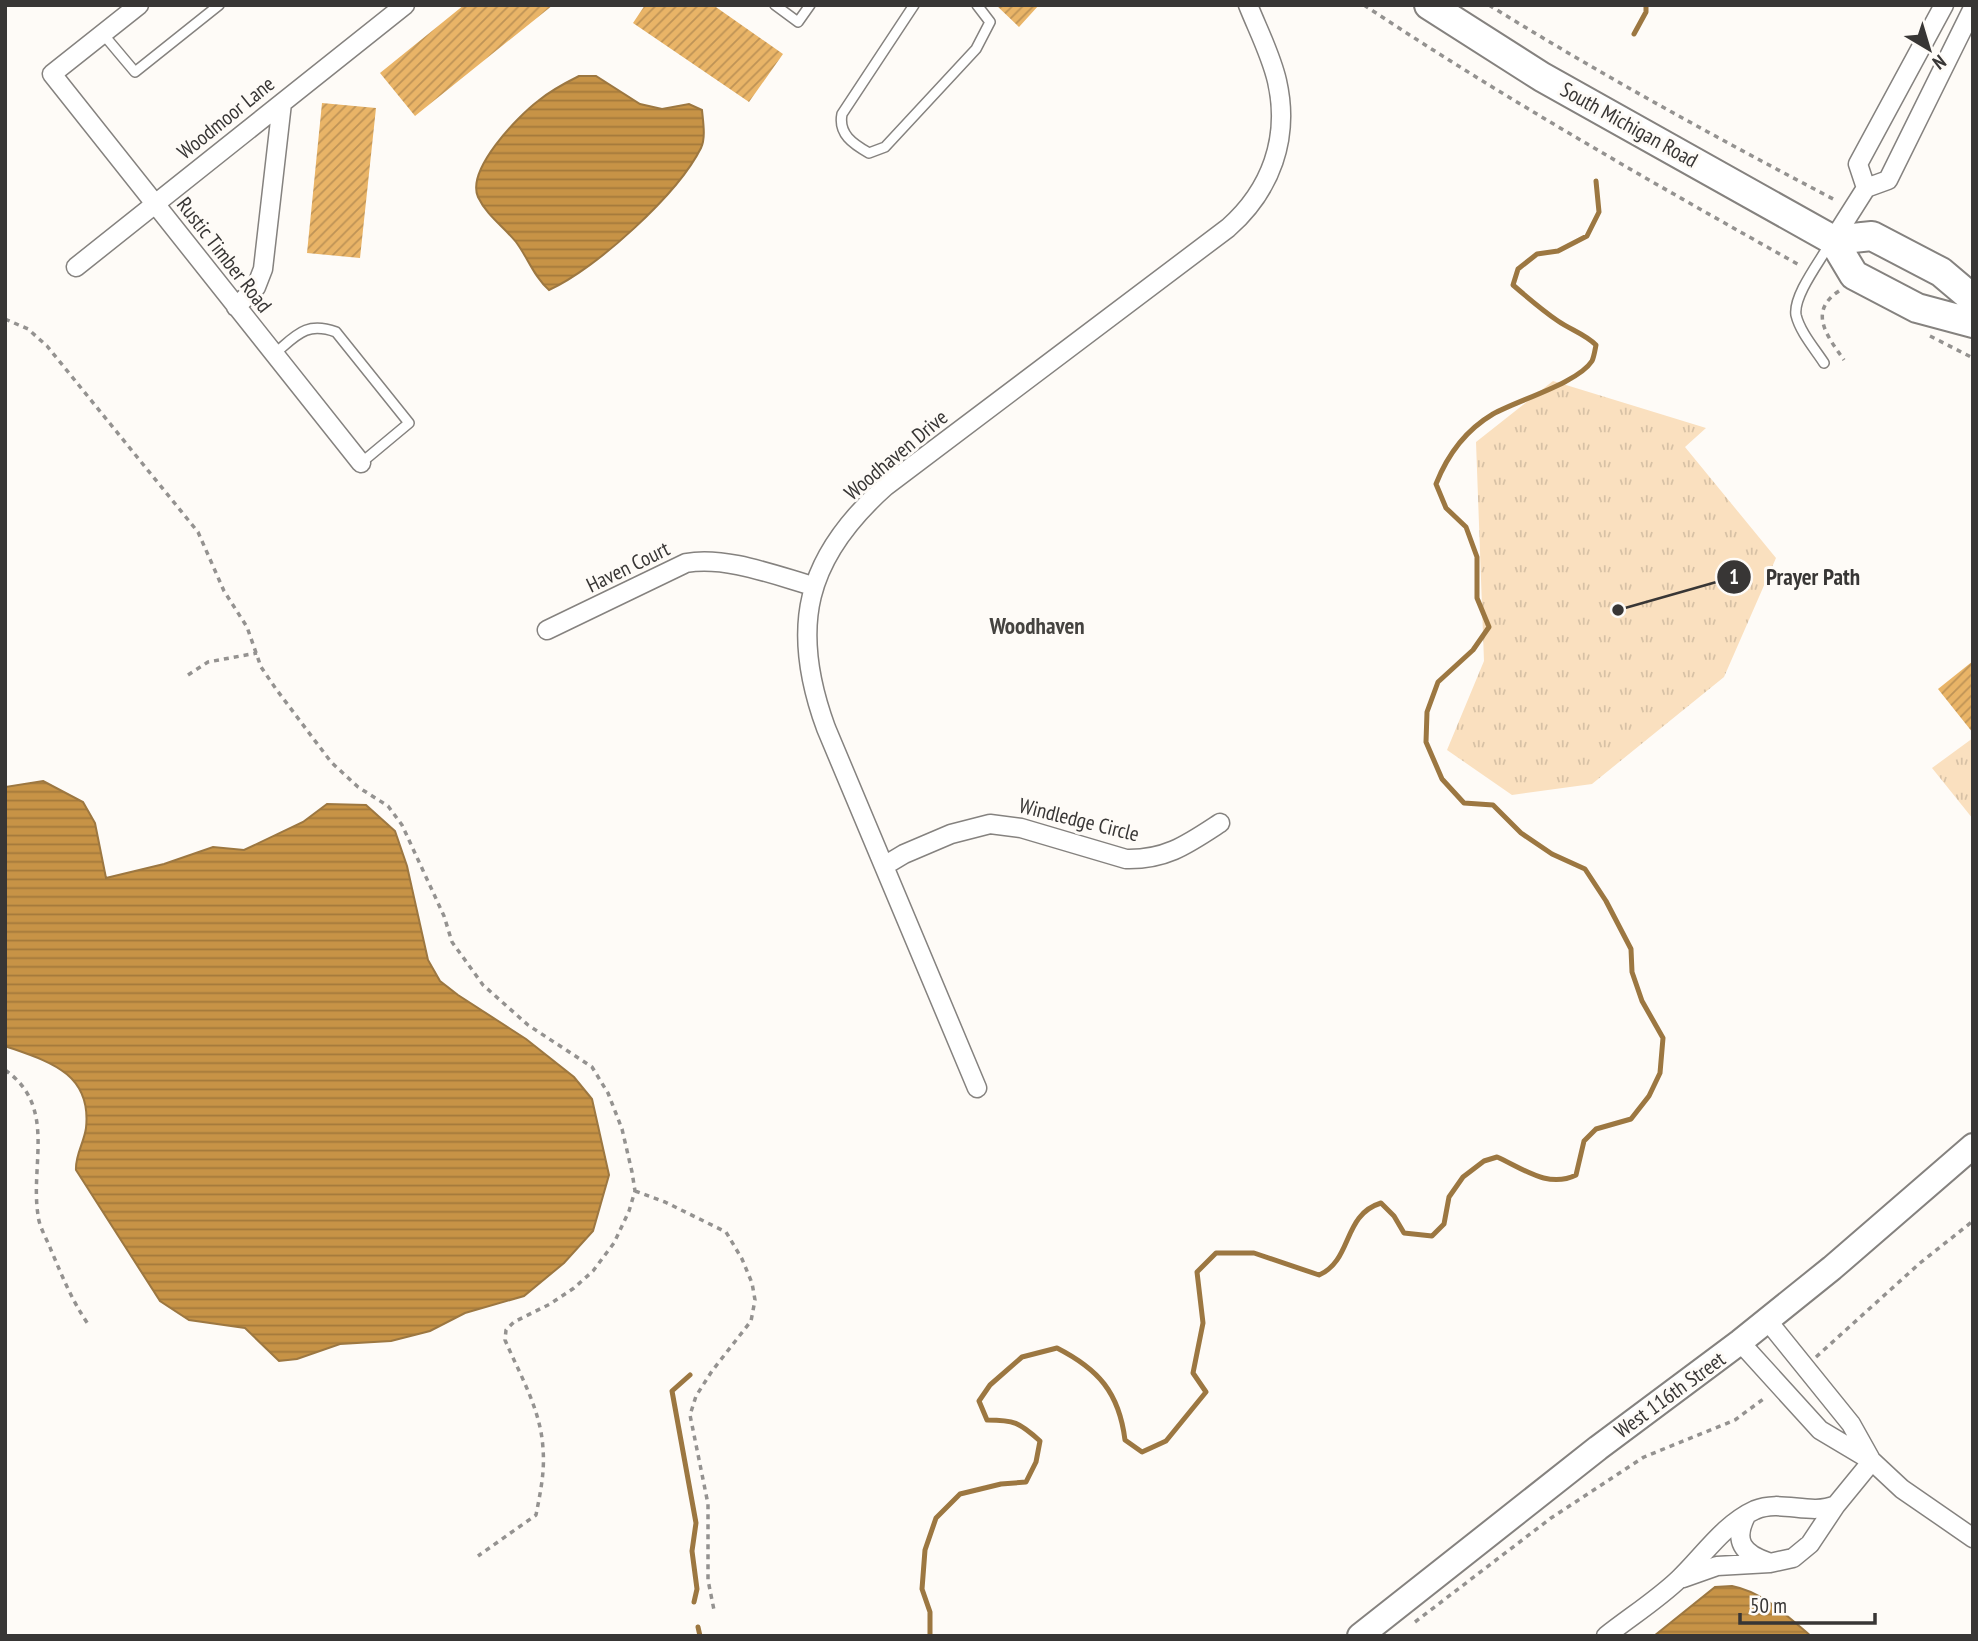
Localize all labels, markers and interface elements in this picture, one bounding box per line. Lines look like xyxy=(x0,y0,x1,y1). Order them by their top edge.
north arrow xyxy=(1894,14,1964,84)
text: N xyxy=(1928,50,1951,75)
street label: Woodmoor Lane xyxy=(172,70,280,165)
street label: South Michigan Road xyxy=(1556,76,1703,173)
street label: Rustic Timber Road xyxy=(171,192,278,318)
street label: Woodhaven Drive xyxy=(838,403,953,506)
street label: Haven Court xyxy=(582,535,674,598)
callout: Prayer Path xyxy=(1717,555,1874,599)
text: Prayer Path xyxy=(1766,562,1860,591)
text: 1 xyxy=(1729,563,1739,590)
district label: Woodhaven xyxy=(988,611,1085,640)
street label: Windledge Circle xyxy=(1016,792,1142,847)
street label: West 116th Street xyxy=(1609,1345,1731,1444)
scale bar xyxy=(1740,1582,1875,1626)
text: 50 m xyxy=(1750,1592,1787,1619)

